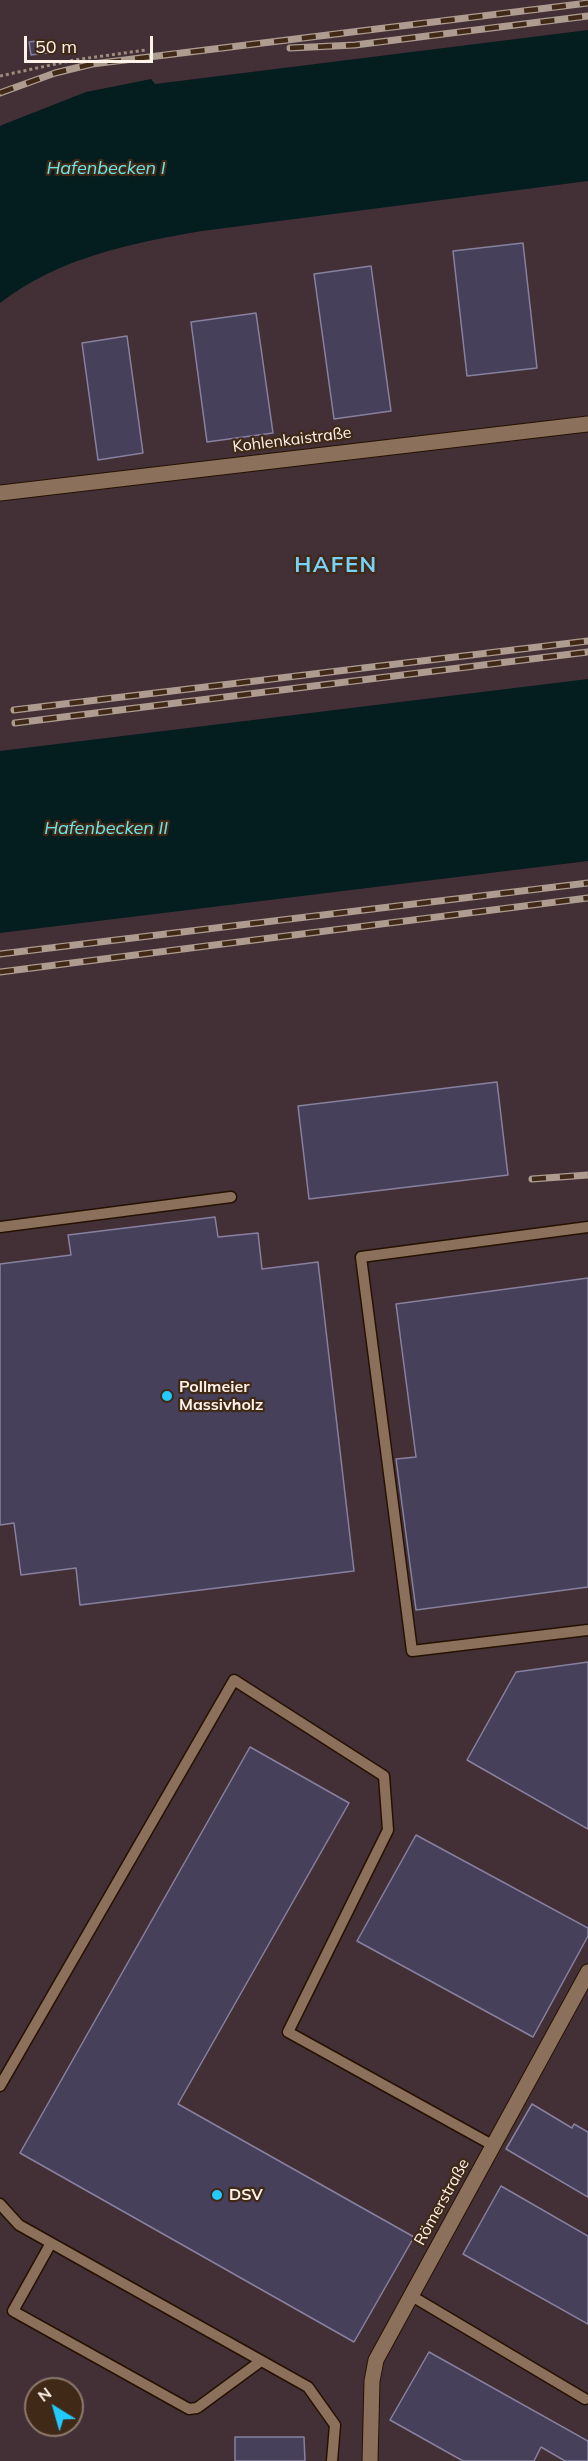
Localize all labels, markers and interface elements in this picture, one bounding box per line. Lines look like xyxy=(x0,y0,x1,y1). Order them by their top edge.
scale bar xyxy=(27,24,156,62)
text: 50 m xyxy=(35,35,77,58)
water label: Hafenbecken I xyxy=(46,158,166,180)
street label: Kohlenkaistraße xyxy=(231,423,353,457)
district label: HAFEN xyxy=(294,552,378,578)
water label: Hafenbecken II xyxy=(44,818,168,840)
place label: Pollmeier Massivholz xyxy=(179,1377,263,1415)
marker: Pollmeier Massivholz xyxy=(160,1389,174,1403)
street label: Römerstraße xyxy=(410,2155,474,2249)
place label: DSV xyxy=(229,2185,263,2205)
marker: DSV xyxy=(210,2188,224,2202)
north arrow xyxy=(24,2377,84,2437)
text: N xyxy=(34,2383,55,2406)

